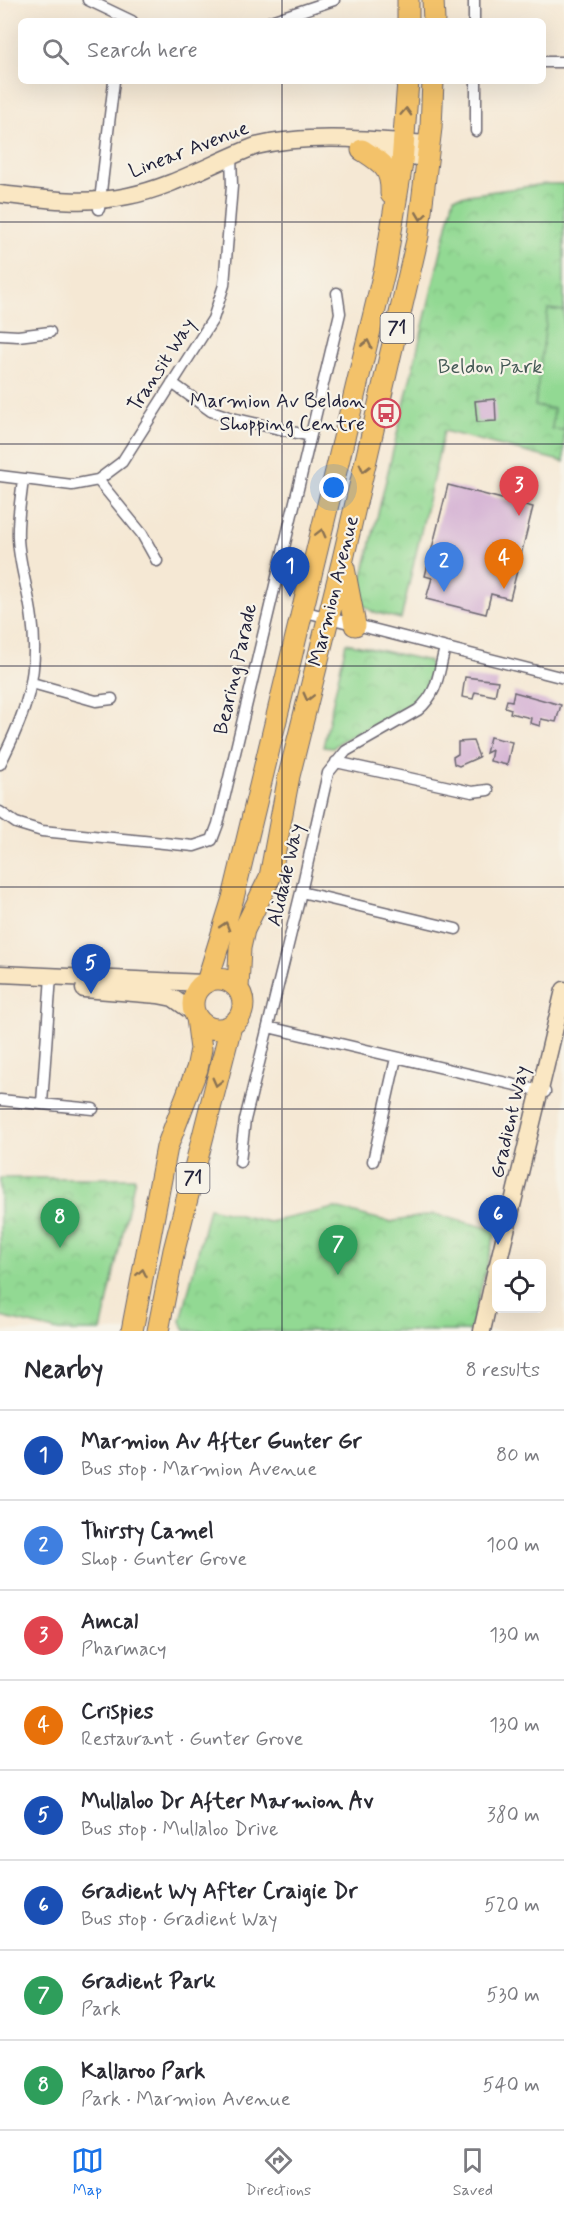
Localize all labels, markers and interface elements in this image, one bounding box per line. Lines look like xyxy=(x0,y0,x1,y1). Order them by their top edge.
search box xyxy=(18,18,546,84)
icon: search xyxy=(39,35,72,68)
text: Search here xyxy=(87,37,198,65)
one-way arrow xyxy=(400,107,413,116)
street label: Linear Avenue xyxy=(125,115,253,185)
one-way arrow xyxy=(415,211,427,221)
street label: Transit Way xyxy=(122,313,202,417)
road number: 71 xyxy=(380,313,414,343)
one-way arrow xyxy=(360,339,373,349)
park label: Beldon Park xyxy=(438,354,542,381)
place label: Marmion Av Beldon Shopping Centre xyxy=(190,388,365,438)
bus stop icon: Marmion Av Beldon Shopping Centre xyxy=(370,397,402,429)
one-way arrow xyxy=(359,462,372,472)
pin: 3 xyxy=(500,466,538,516)
your location xyxy=(319,473,348,502)
street label: Marmion Avenue xyxy=(302,513,366,669)
one-way arrow xyxy=(314,529,327,539)
pin: 4 xyxy=(484,540,524,589)
pin: 2 xyxy=(424,542,464,592)
pin: 1 xyxy=(270,548,310,597)
street label: Bearing Parade xyxy=(208,601,264,737)
one-way arrow xyxy=(303,692,316,702)
street label: Alidade Way xyxy=(261,821,311,929)
one-way arrow xyxy=(217,921,230,932)
pin: 5 xyxy=(72,944,110,994)
street label: Gradient Way xyxy=(484,1063,536,1181)
one-way arrow xyxy=(211,1077,224,1087)
road number: 71 xyxy=(176,1163,210,1193)
pin: 6 xyxy=(478,1196,518,1245)
pin: 8 xyxy=(40,1198,80,1248)
pin: 7 xyxy=(318,1226,358,1275)
map controls xyxy=(492,1259,546,1313)
button: locate xyxy=(492,1259,546,1313)
one-way arrow xyxy=(135,1269,148,1279)
text: Nearby xyxy=(24,1353,103,1387)
text: 8 results xyxy=(466,1357,540,1384)
text: Marmion Av After Gunter Gr xyxy=(81,1428,362,1456)
text: 1 xyxy=(39,1442,48,1469)
text: 80 m xyxy=(496,1442,540,1469)
text: Bus stop · Marmion Avenue xyxy=(81,1456,317,1483)
text: Thirsty Camel xyxy=(81,1518,214,1546)
text: 2 xyxy=(39,1532,48,1559)
text: 100 m xyxy=(486,1532,540,1559)
text: Shop · Gunter Grove xyxy=(81,1546,247,1573)
text: Amcal xyxy=(81,1608,138,1636)
text: 3 xyxy=(39,1622,48,1649)
text: 130 m xyxy=(489,1622,540,1649)
text: Pharmacy xyxy=(81,1636,167,1663)
text: Crispies xyxy=(81,1698,154,1726)
text: 4 xyxy=(38,1712,49,1739)
text: 130 m xyxy=(489,1712,540,1739)
text: Restaurant · Gunter Grove xyxy=(81,1726,303,1753)
text: Mullaloo Dr After Marmion Av xyxy=(81,1788,373,1816)
text: 5 xyxy=(38,1802,50,1829)
text: 380 m xyxy=(487,1802,540,1829)
text: Bus stop · Mullaloo Drive xyxy=(81,1816,278,1843)
text: Gradient Wy After Craigie Dr xyxy=(81,1878,358,1906)
text: 6 xyxy=(38,1892,49,1919)
text: 520 m xyxy=(484,1892,540,1919)
text: Bus stop · Gradient Way xyxy=(81,1906,277,1933)
text: Gradient Park xyxy=(81,1968,216,1996)
text: 7 xyxy=(37,1982,50,2009)
text: 530 m xyxy=(486,1982,540,2009)
text: Park xyxy=(81,1996,121,2023)
text: Kallaroo Park xyxy=(81,2058,205,2086)
text: 8 xyxy=(38,2072,49,2099)
text: 540 m xyxy=(483,2072,540,2099)
text: Park · Marmion Avenue xyxy=(81,2086,291,2113)
tab: Map xyxy=(71,2144,104,2201)
tab: Directions xyxy=(245,2144,311,2201)
tab: Saved xyxy=(453,2144,493,2201)

